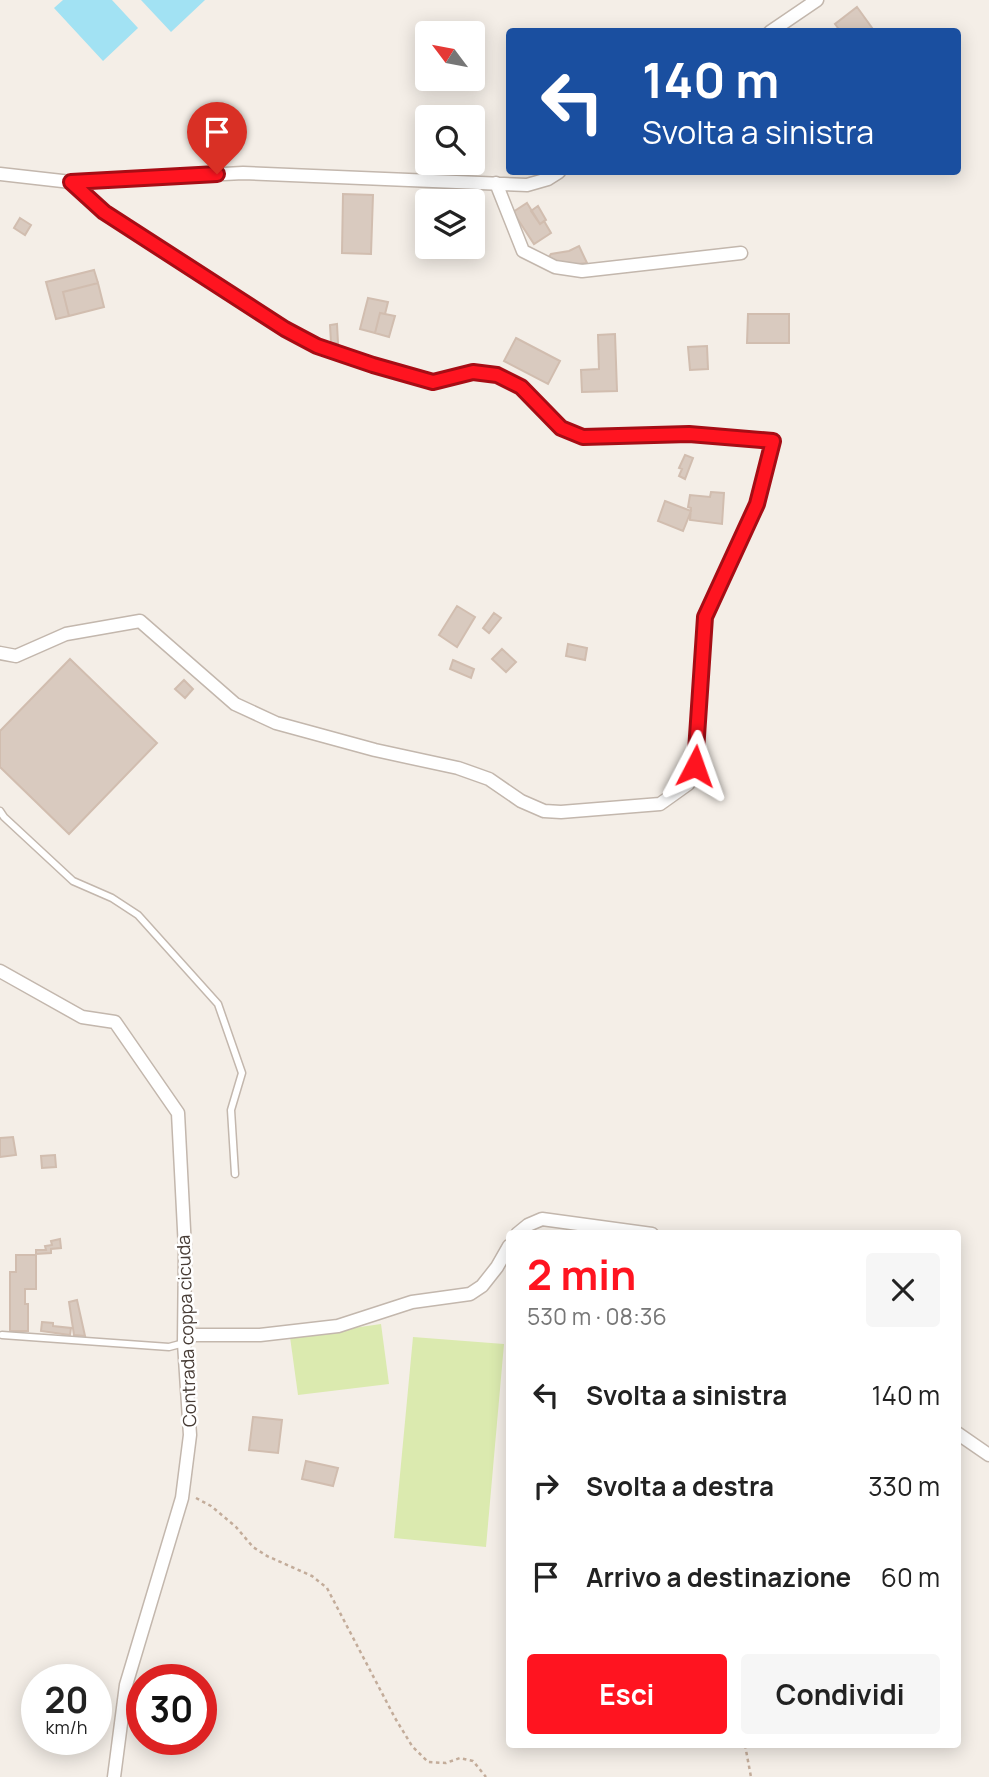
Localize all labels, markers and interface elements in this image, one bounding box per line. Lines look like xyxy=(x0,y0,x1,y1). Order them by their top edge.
north arrow xyxy=(415,21,485,91)
map controls xyxy=(415,21,485,259)
text: 140 m xyxy=(642,46,779,113)
icon: left xyxy=(527,56,618,147)
pin xyxy=(187,102,247,174)
button: search xyxy=(415,105,485,175)
text: Svolta a sinistra xyxy=(642,110,874,154)
icon: arrive xyxy=(198,113,236,151)
button: layers xyxy=(415,189,485,259)
position arrow xyxy=(658,729,732,803)
street label: Contrada coppa cicuda xyxy=(171,1235,201,1428)
text: 2 min xyxy=(527,1245,636,1303)
button: close xyxy=(866,1253,940,1327)
text: 530 m · 08:36 xyxy=(527,1300,667,1332)
icon: left xyxy=(527,1376,565,1414)
text: Svolta a sinistra xyxy=(586,1377,787,1413)
text: 140 m xyxy=(871,1377,940,1413)
icon: right xyxy=(527,1467,565,1505)
text: Svolta a destra xyxy=(586,1468,774,1504)
text: 330 m xyxy=(868,1468,940,1504)
icon: arrive xyxy=(527,1558,565,1596)
text: Arrivo a destinazione xyxy=(586,1559,851,1595)
text: 60 m xyxy=(881,1559,940,1595)
button: Esci xyxy=(527,1654,727,1734)
button: Condividi xyxy=(741,1654,940,1734)
speed limit sign: 30 xyxy=(126,1664,217,1755)
text: 20 xyxy=(45,1676,88,1724)
text: km/h xyxy=(46,1715,87,1739)

